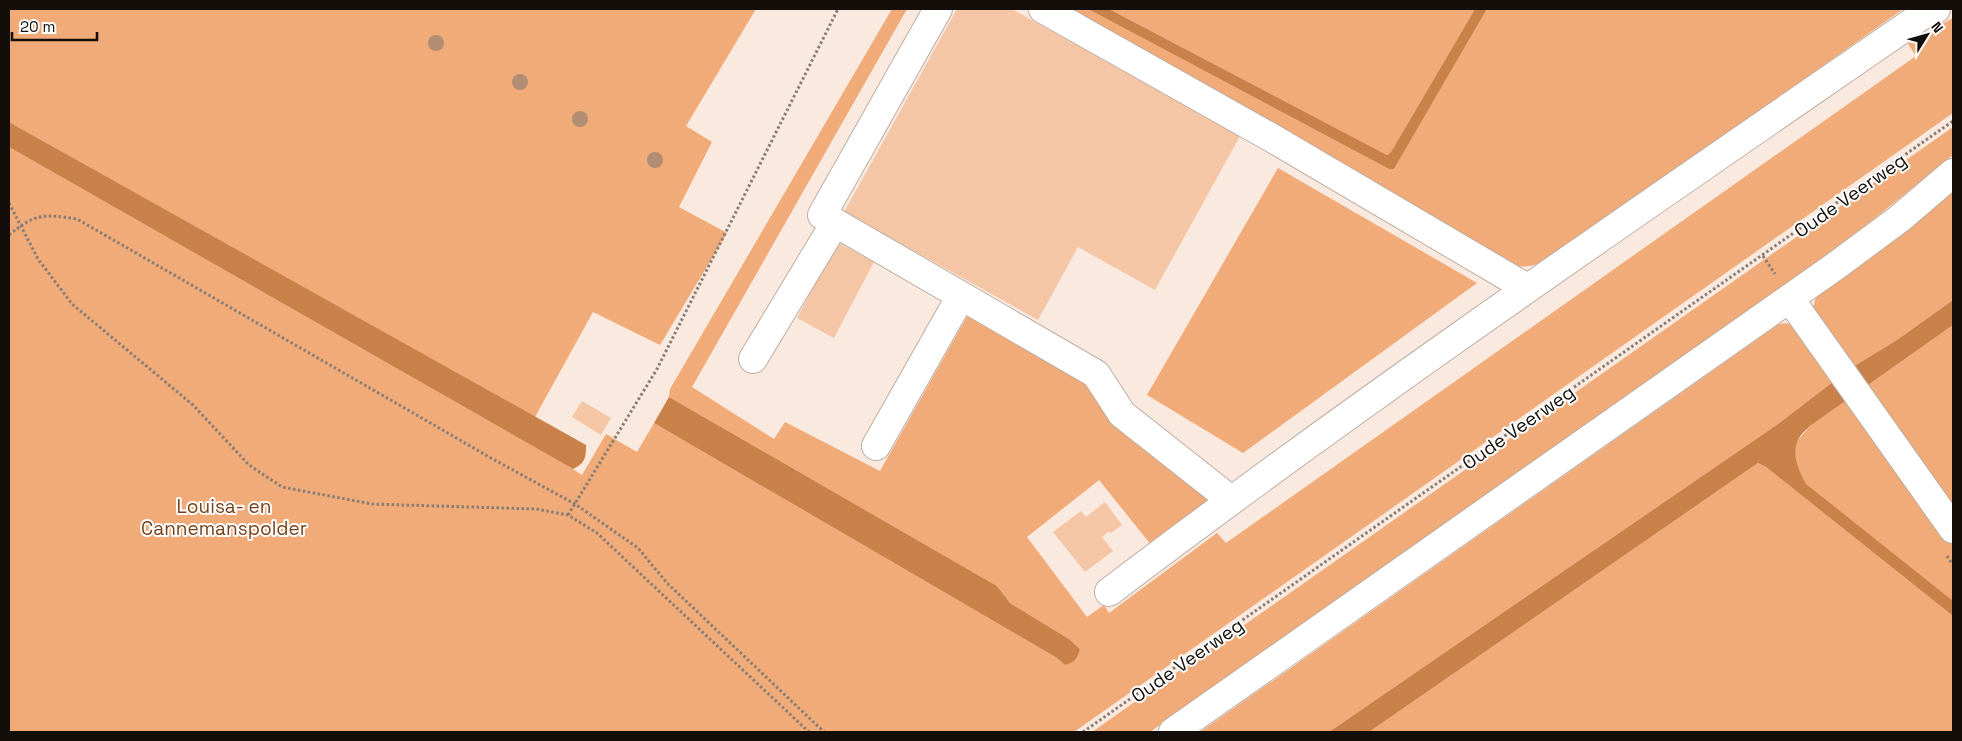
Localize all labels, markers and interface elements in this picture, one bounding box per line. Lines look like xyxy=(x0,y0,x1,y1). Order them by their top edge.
scale bar xyxy=(12,10,98,42)
north arrow xyxy=(1902,10,1952,60)
text: 20 m xyxy=(20,17,55,36)
text: N xyxy=(1927,18,1947,36)
street label: Oude Veerweg xyxy=(1789,147,1911,243)
street label: Oude Veerweg xyxy=(1457,379,1579,475)
park label: Louisa- en Cannemanspolder xyxy=(141,494,307,541)
street label: Oude Veerweg xyxy=(1126,612,1248,708)

